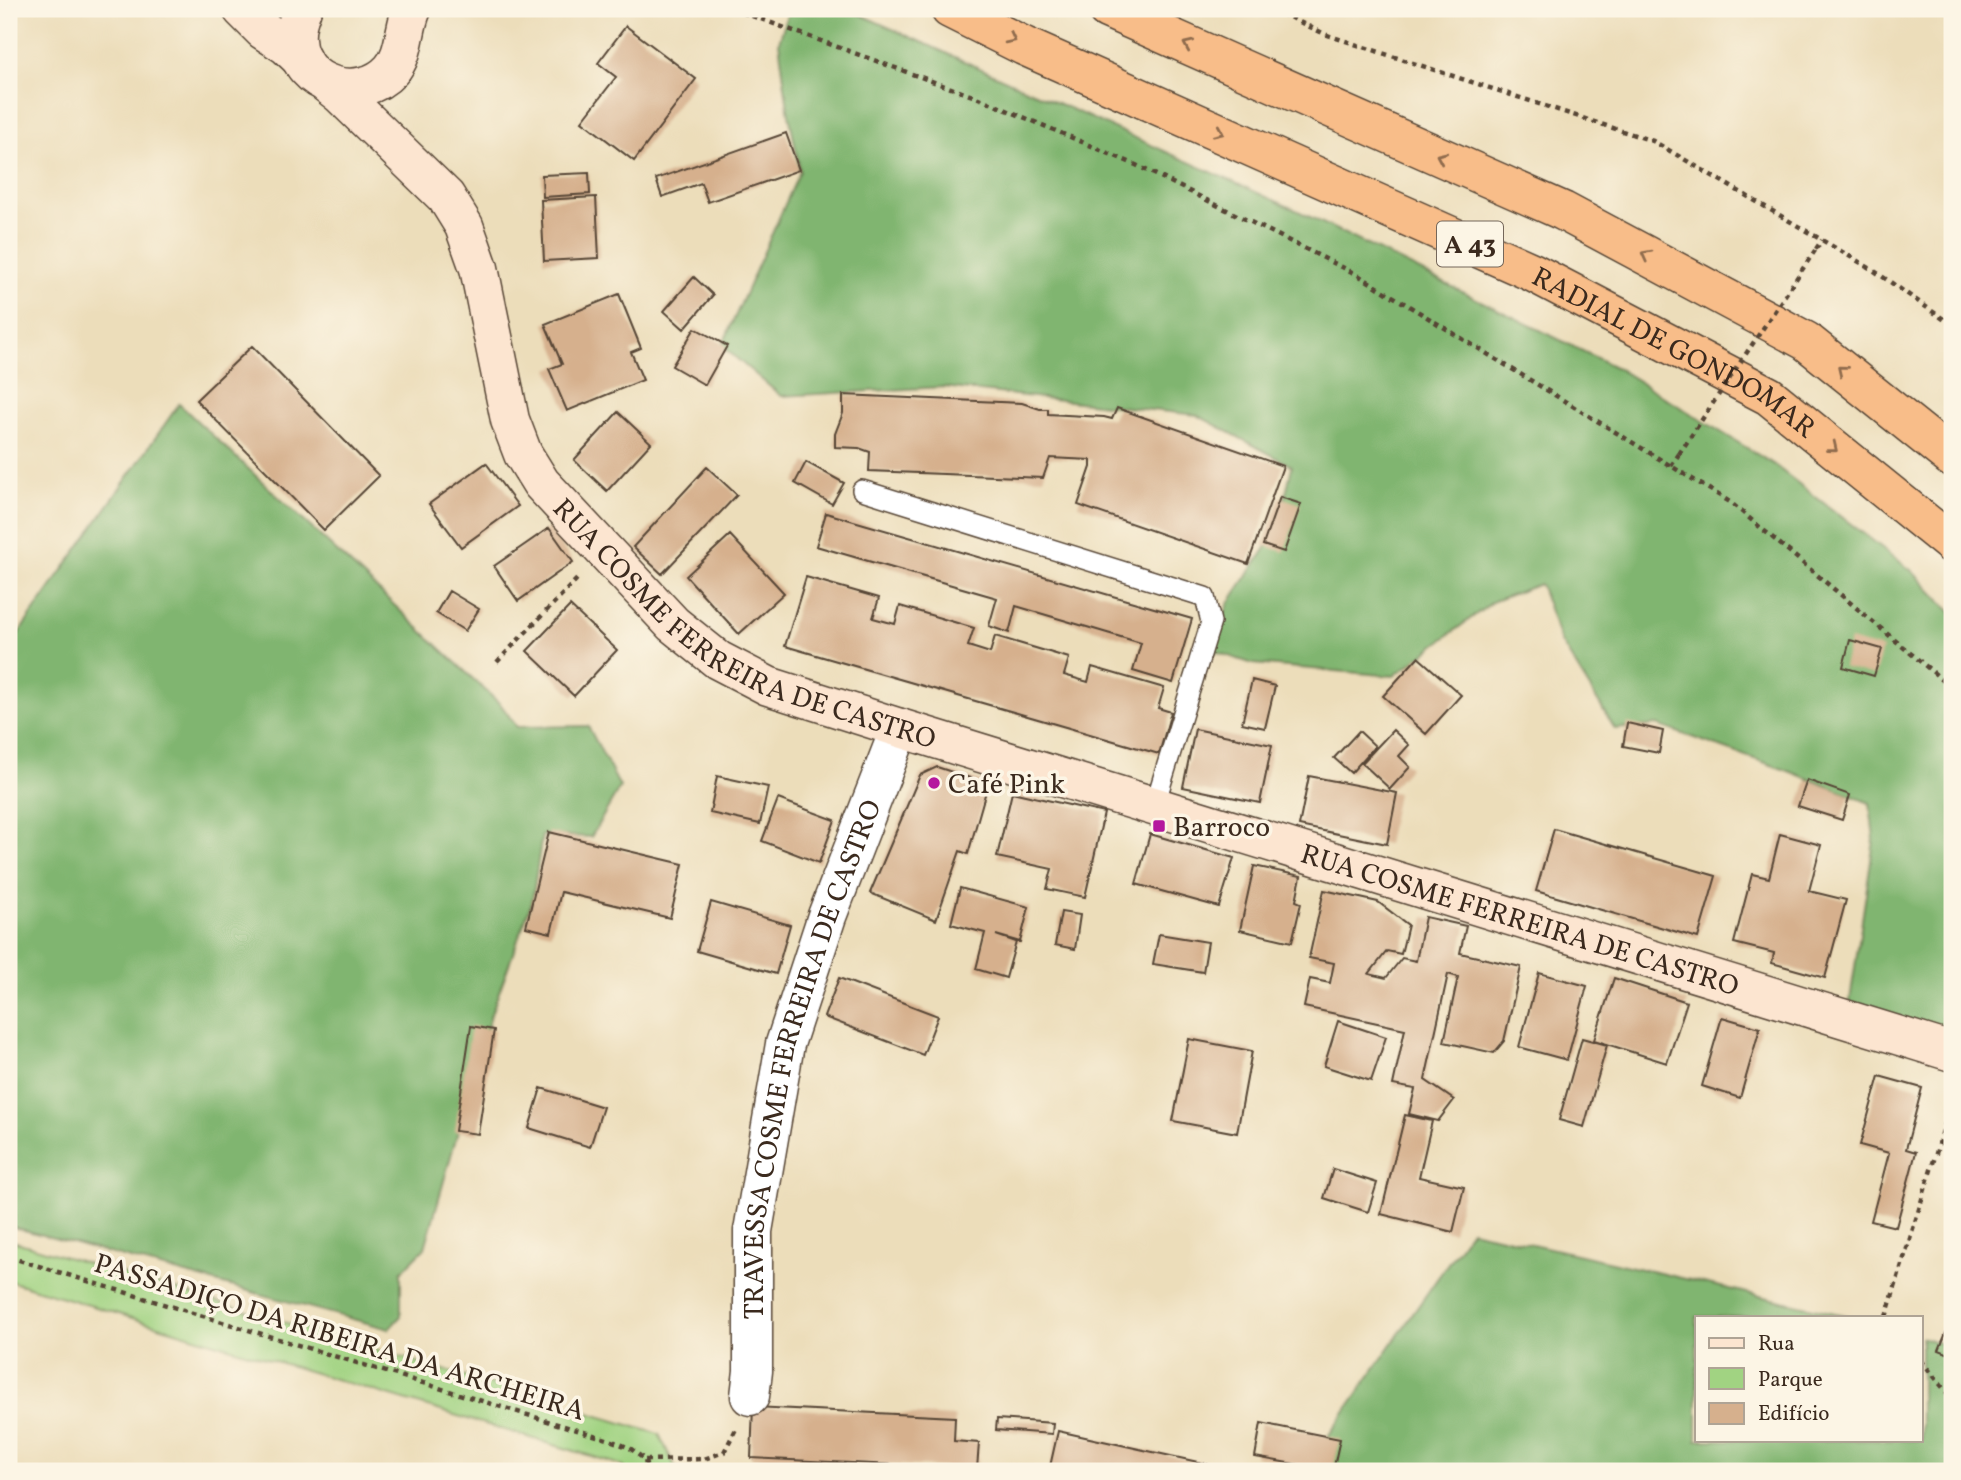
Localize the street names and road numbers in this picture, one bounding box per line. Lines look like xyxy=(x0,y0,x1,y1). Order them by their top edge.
road number: A 43 xyxy=(1437,221,1503,266)
street label: RADIAL DE GONDOMAR xyxy=(1524,258,1823,448)
street label: RUA COSME FERREIRA DE CASTRO xyxy=(543,490,940,760)
street label: TRAVESSA COSME FERREIRA DE CASTRO xyxy=(736,794,892,1320)
street label: RUA COSME FERREIRA DE CASTRO xyxy=(1295,836,1743,1007)
street label: PASSADIÇO DA RIBEIRA DA ARCHEIRA xyxy=(89,1245,590,1432)

